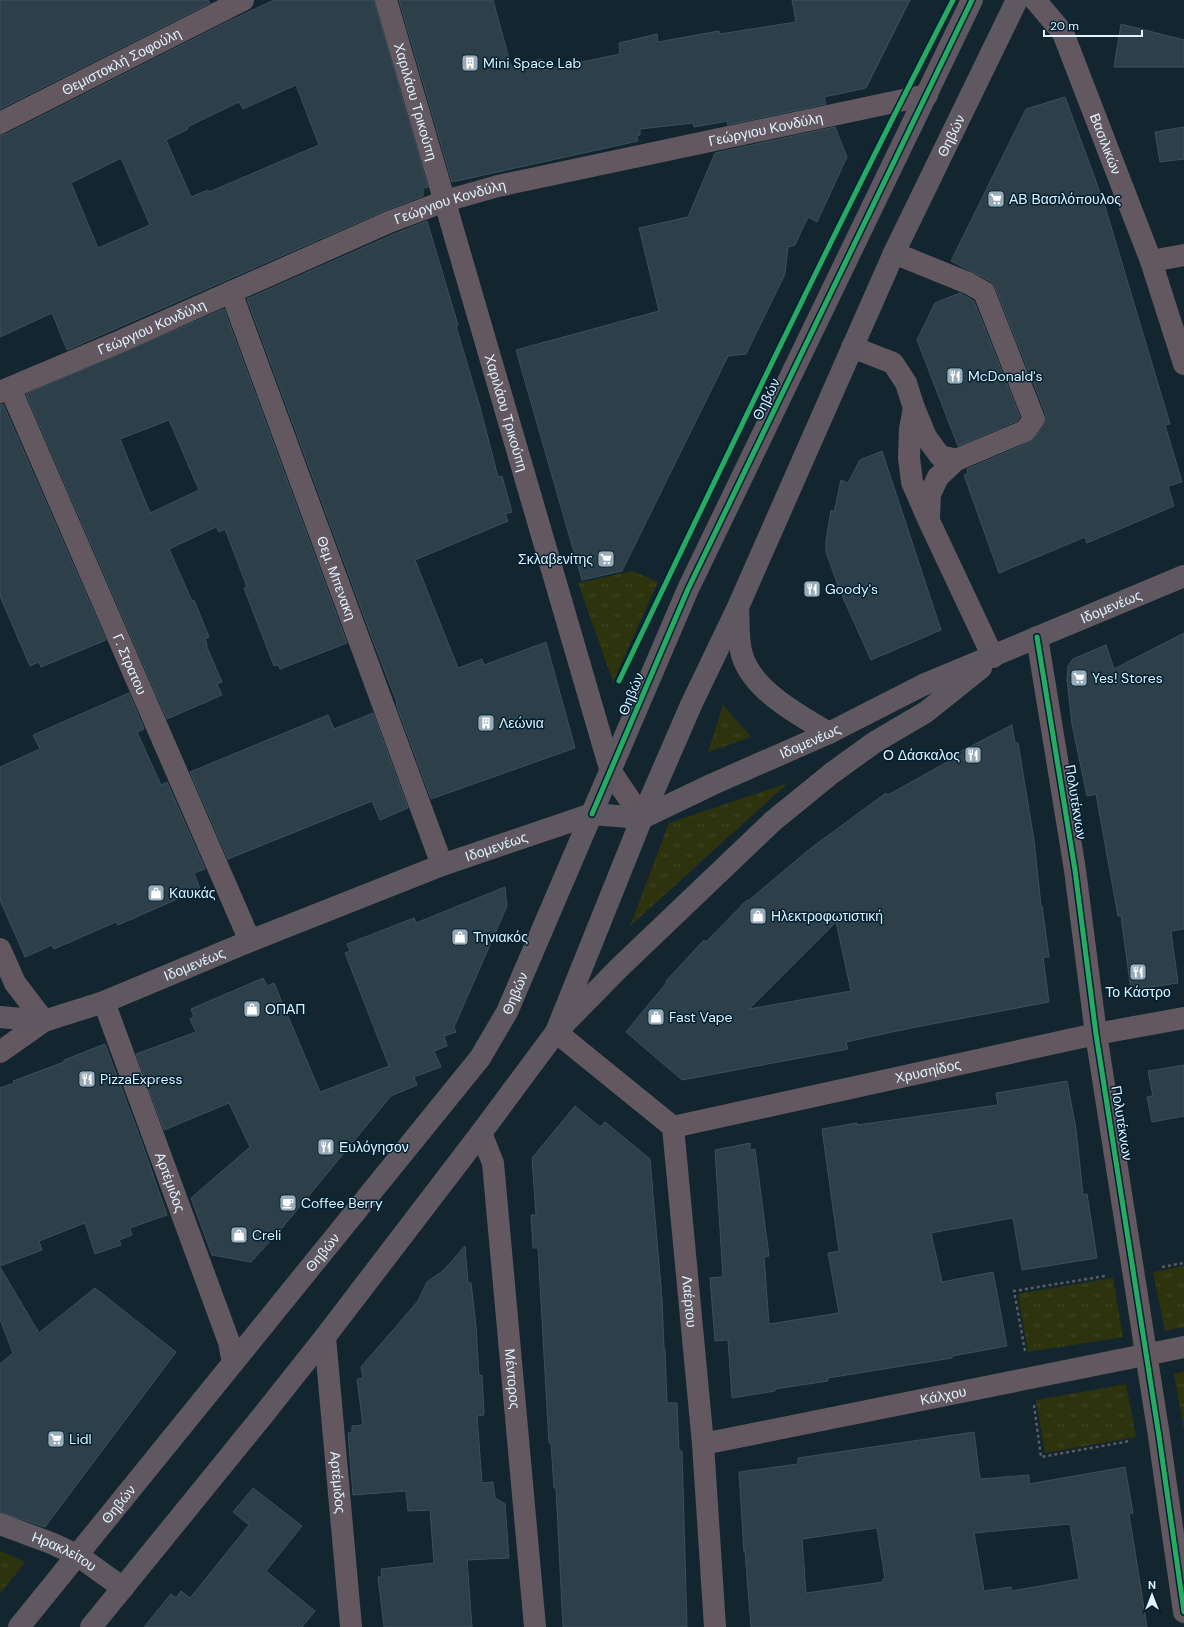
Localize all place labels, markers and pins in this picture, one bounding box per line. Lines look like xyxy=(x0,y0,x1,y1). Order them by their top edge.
building icon: Mini Space Lab xyxy=(460,53,480,73)
place label: Mini Space Lab xyxy=(483,54,581,72)
supermarket icon: ΑΒ Βασιλόπουλος xyxy=(986,189,1006,209)
place label: ΑΒ Βασιλόπουλος xyxy=(1009,190,1121,208)
restaurant icon: McDonald's xyxy=(945,366,965,386)
place label: McDonald's xyxy=(968,367,1043,385)
supermarket icon: Σκλαβενίτης xyxy=(596,549,616,569)
place label: Σκλαβενίτης xyxy=(518,550,593,568)
restaurant icon: Goody's xyxy=(802,579,822,599)
place label: Goody's xyxy=(825,580,878,598)
supermarket icon: Yes! Stores xyxy=(1069,668,1089,688)
place label: Yes! Stores xyxy=(1092,669,1163,687)
building icon: Λεώνια xyxy=(476,713,496,733)
place label: Λεώνια xyxy=(499,714,544,732)
restaurant icon: Ο Δάσκαλος xyxy=(963,745,983,765)
place label: Ο Δάσκαλος xyxy=(883,746,960,764)
shop icon: Καυκάς xyxy=(146,883,166,903)
place label: Καυκάς xyxy=(169,884,216,902)
shop icon: Ηλεκτροφωτιστική xyxy=(748,906,768,926)
place label: Ηλεκτροφωτιστική xyxy=(771,907,883,925)
shop icon: Τηνιακός xyxy=(450,927,470,947)
place label: Τηνιακός xyxy=(473,928,528,946)
restaurant icon: Το Κάστρο xyxy=(1128,962,1148,982)
place label: Το Κάστρο xyxy=(1105,983,1171,1001)
shop icon: ΟΠΑΠ xyxy=(242,999,262,1019)
place label: ΟΠΑΠ xyxy=(265,1000,305,1018)
shop icon: Fast Vape xyxy=(646,1007,666,1027)
place label: Fast Vape xyxy=(669,1008,733,1026)
restaurant icon: PizzaExpress xyxy=(77,1069,97,1089)
place label: PizzaExpress xyxy=(100,1070,182,1088)
restaurant icon: Ευλόγησον xyxy=(316,1137,336,1157)
place label: Ευλόγησον xyxy=(339,1138,409,1156)
cafe icon: Coffee Berry xyxy=(278,1193,298,1213)
place label: Coffee Berry xyxy=(301,1194,383,1212)
shop icon: Creli xyxy=(229,1225,249,1245)
place label: Creli xyxy=(252,1226,281,1244)
supermarket icon: Lidl xyxy=(46,1429,66,1449)
place label: Lidl xyxy=(69,1430,92,1448)

